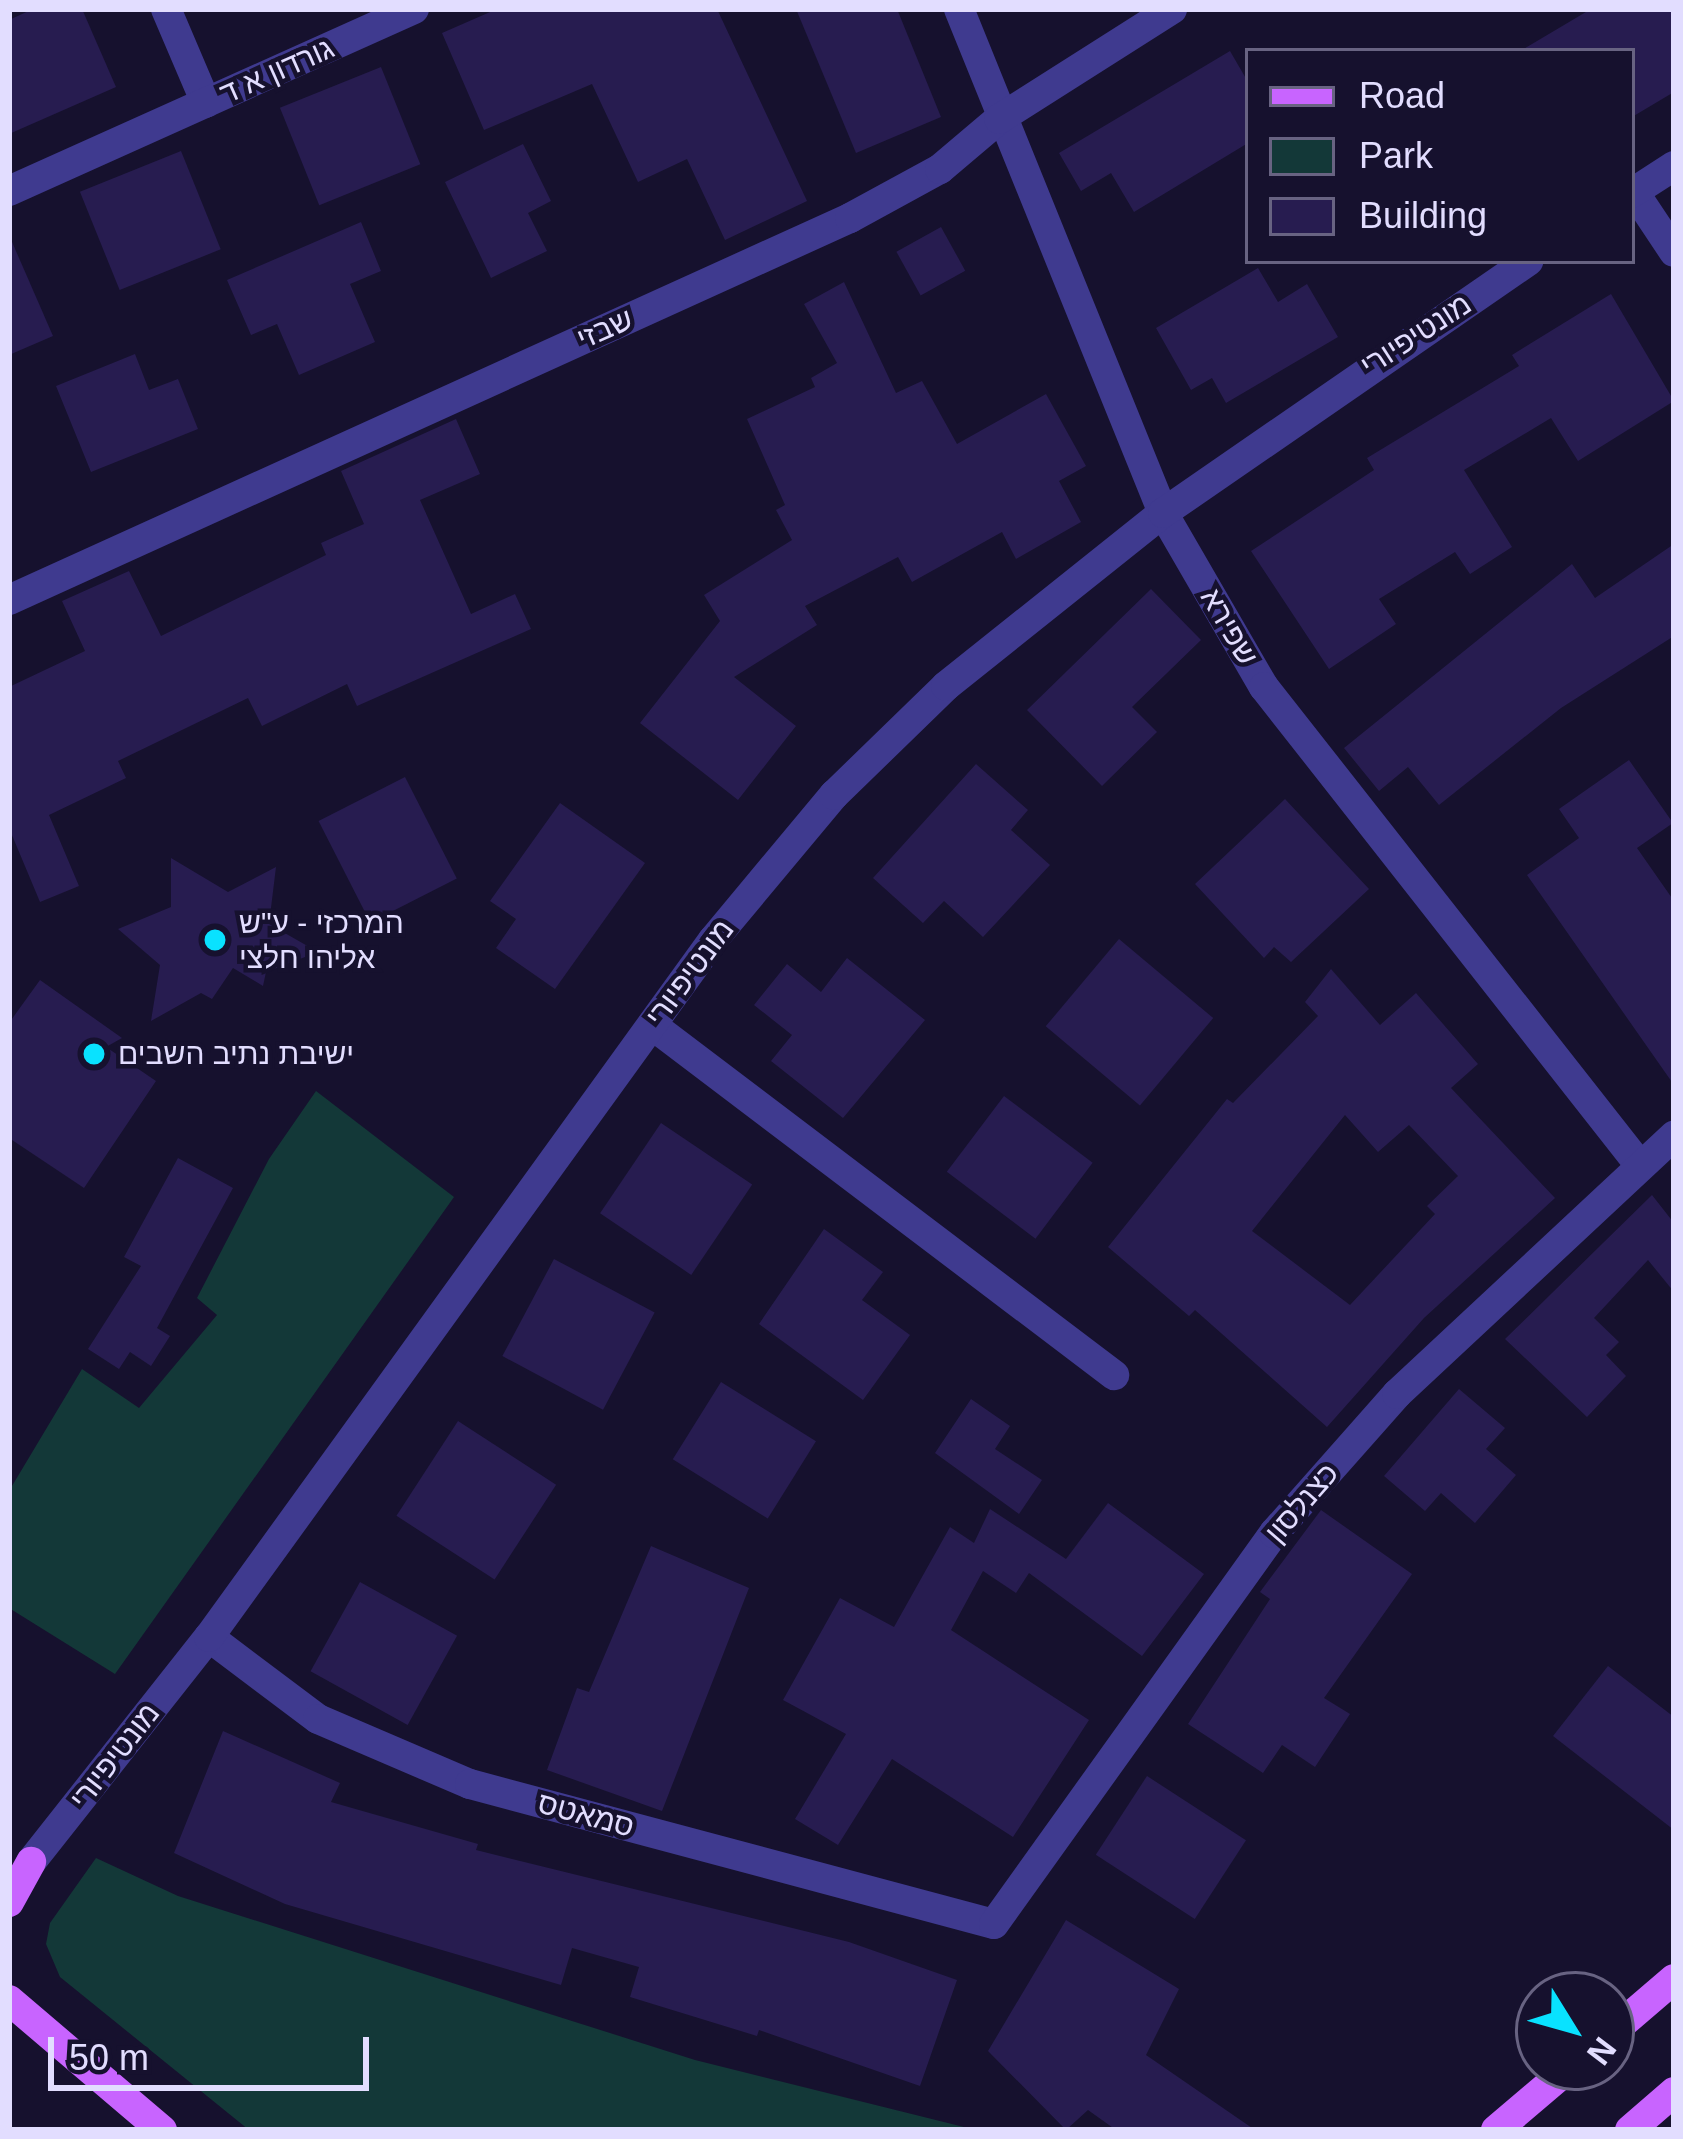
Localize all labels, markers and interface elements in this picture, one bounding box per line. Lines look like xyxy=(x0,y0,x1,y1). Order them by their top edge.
street label: גורדון א ד xyxy=(214,30,340,112)
legend xyxy=(1245,48,1635,264)
text: Road xyxy=(1359,75,1445,116)
text: Park xyxy=(1359,135,1433,176)
text: Building xyxy=(1359,195,1487,236)
street label: מונטיפיורי xyxy=(1354,286,1478,384)
street label: שבזי xyxy=(571,301,639,357)
street label: שפירא xyxy=(1193,582,1265,672)
place label: המרכזי - ע"ש אליהו חלצי xyxy=(239,905,404,976)
street label: מונטיפיורי xyxy=(638,912,742,1034)
marker: המרכזי - ע"ש אליהו חלצי xyxy=(202,927,228,953)
place label: ישיבת נתיב השבים xyxy=(118,1036,354,1072)
marker: ישיבת נתיב השבים xyxy=(81,1041,107,1067)
street label: כצנלסון xyxy=(1258,1456,1346,1550)
street label: מונטיפיורי xyxy=(62,1696,168,1816)
street label: סמאטס xyxy=(534,1785,638,1845)
north arrow xyxy=(1515,1971,1635,2091)
scale bar xyxy=(54,2013,375,2087)
text: N xyxy=(1580,2031,1624,2072)
text: 50 m xyxy=(69,2037,149,2078)

